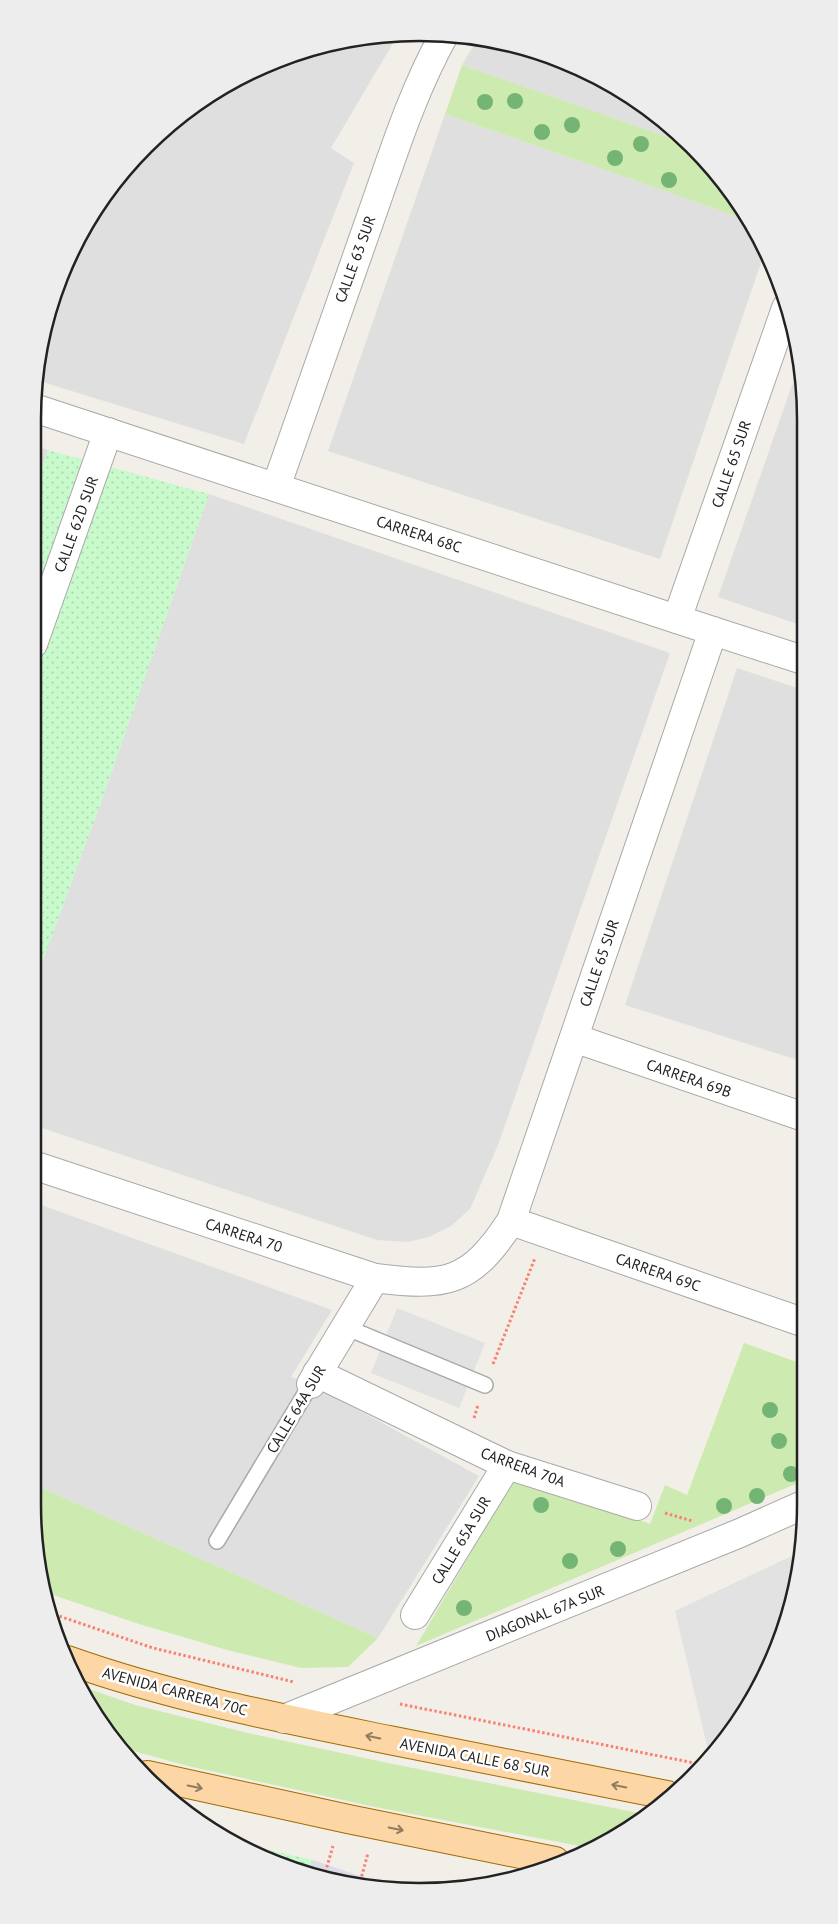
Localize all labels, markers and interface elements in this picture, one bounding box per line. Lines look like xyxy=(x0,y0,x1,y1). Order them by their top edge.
street label: CALLE 63 SUR xyxy=(330,213,380,305)
street label: CALLE 65 SUR xyxy=(707,418,755,510)
street label: CALLE 62D SUR xyxy=(50,473,102,575)
street label: CARRERA 68C xyxy=(374,511,464,557)
street label: CALLE 65 SUR xyxy=(575,917,623,1009)
street label: CARRERA 69B xyxy=(644,1055,734,1101)
street label: CARRERA 70 xyxy=(203,1214,285,1256)
street label: CARRERA 69C xyxy=(613,1249,703,1295)
street label: CALLE 64A SUR xyxy=(262,1361,330,1457)
street label: CARRERA 70A xyxy=(478,1443,568,1491)
street label: CALLE 65A SUR xyxy=(427,1492,495,1588)
street label: DIAGONAL 67A SUR xyxy=(483,1581,607,1645)
street label: AVENIDA CARRERA 70C xyxy=(101,1663,249,1719)
one-way arrow xyxy=(366,1732,382,1741)
street label: AVENIDA CALLE 68 SUR xyxy=(398,1733,552,1781)
one-way arrow xyxy=(611,1780,627,1790)
one-way arrow xyxy=(186,1782,202,1792)
one-way arrow xyxy=(387,1825,403,1834)

